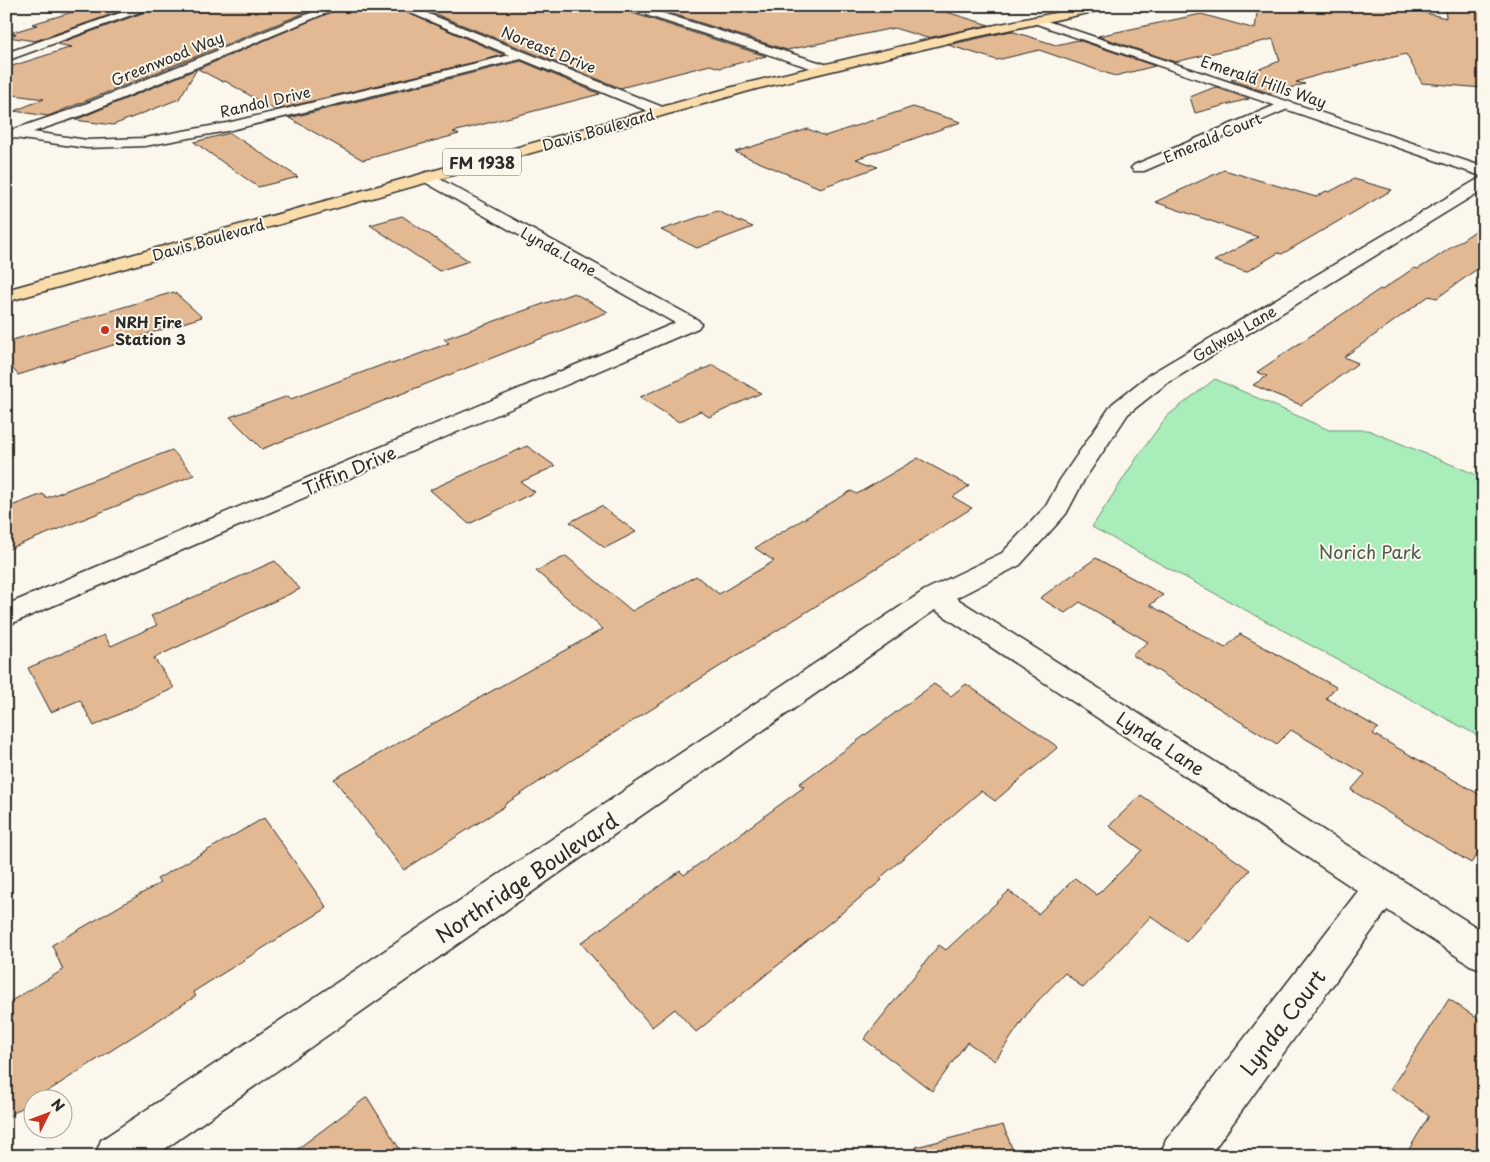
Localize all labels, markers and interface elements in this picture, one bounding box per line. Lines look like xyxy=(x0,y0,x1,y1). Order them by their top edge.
street label: Noreast Drive xyxy=(498,20,600,78)
street label: Greenwood Way xyxy=(107,25,227,91)
street label: Emerald Hills Way xyxy=(1198,49,1330,113)
street label: Randol Drive xyxy=(217,79,313,123)
street label: Davis Boulevard xyxy=(539,102,657,156)
street label: Emerald Court xyxy=(1159,106,1265,168)
road number: FM 1938 xyxy=(443,148,521,176)
street label: Davis Boulevard xyxy=(149,212,267,266)
street label: Lynda Lane xyxy=(517,221,601,281)
street label: Galway Lane xyxy=(1188,299,1280,367)
place label: NRH Fire Station 3 xyxy=(115,310,186,350)
marker: NRH Fire Station 3 xyxy=(99,324,111,336)
street label: Tiffin Drive xyxy=(298,438,400,502)
park label: Norich Park xyxy=(1318,538,1422,565)
street label: Lynda Lane xyxy=(1111,704,1211,782)
street label: Northridge Boulevard xyxy=(428,804,624,950)
street label: Lynda Court xyxy=(1231,962,1333,1082)
north arrow xyxy=(22,1090,72,1140)
text: N xyxy=(47,1094,70,1116)

